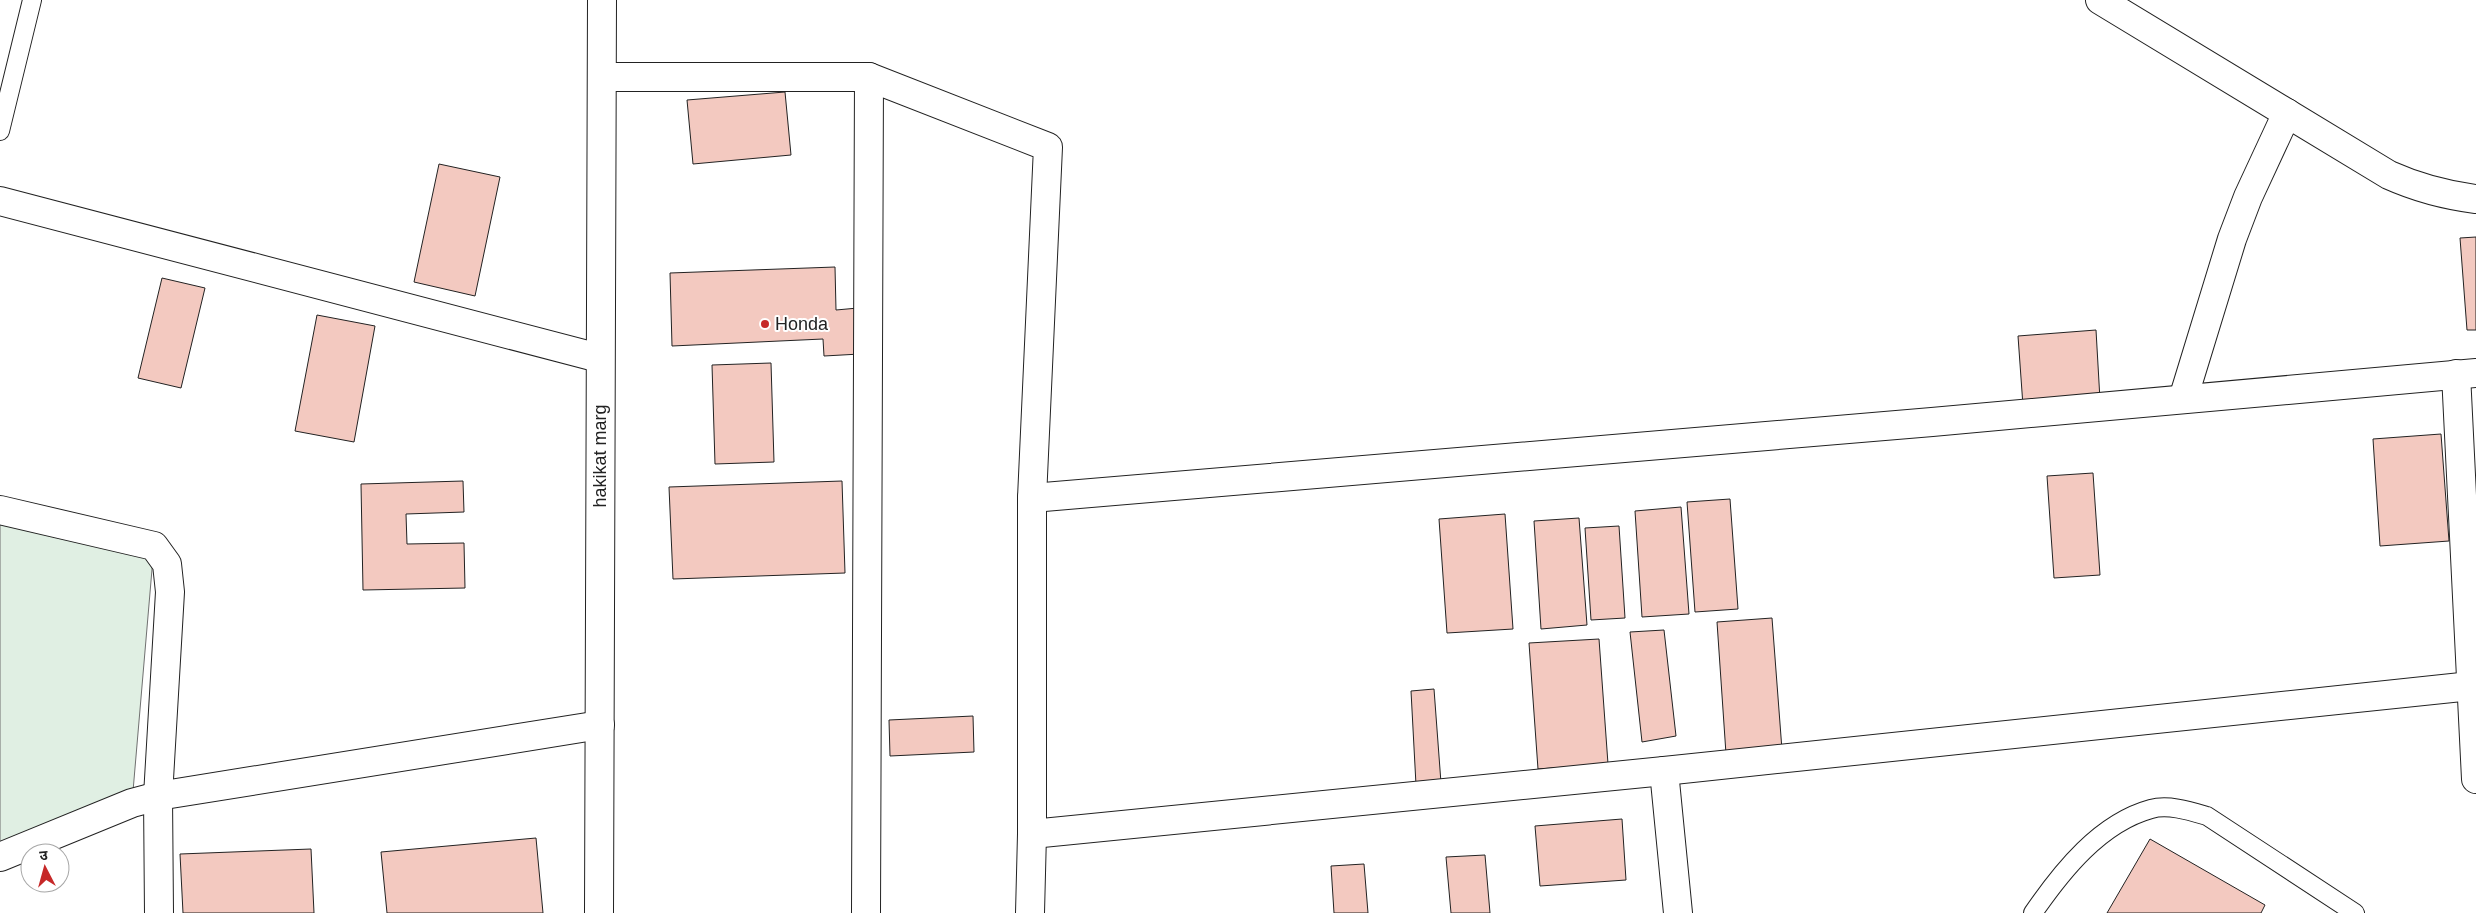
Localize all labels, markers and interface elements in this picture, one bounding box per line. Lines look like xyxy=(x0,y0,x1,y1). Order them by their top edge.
place label: Honda xyxy=(775,314,829,334)
marker: Honda xyxy=(759,318,771,330)
street label: hakikat marg xyxy=(590,404,610,508)
north arrow xyxy=(20,843,70,893)
text: उ xyxy=(39,847,49,863)

